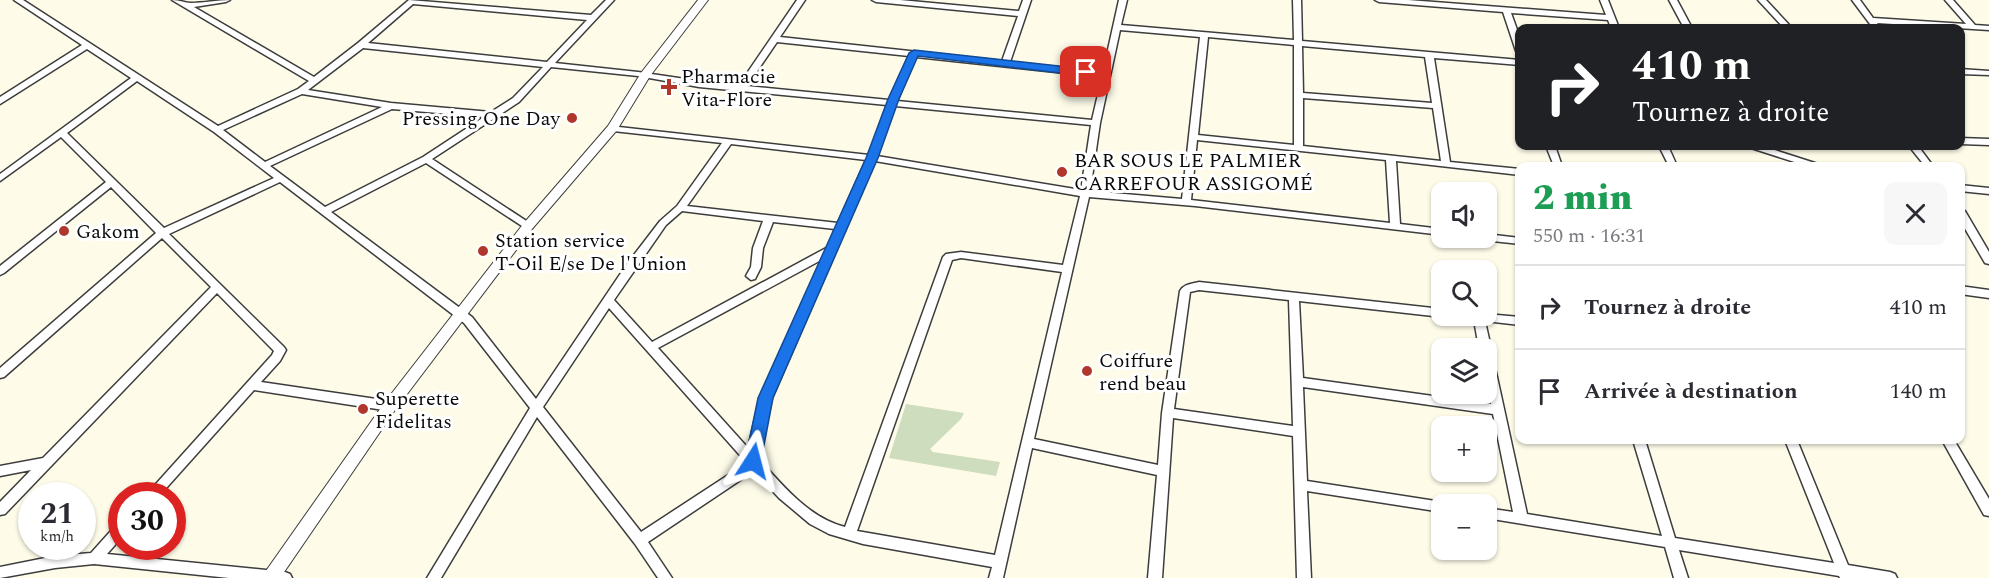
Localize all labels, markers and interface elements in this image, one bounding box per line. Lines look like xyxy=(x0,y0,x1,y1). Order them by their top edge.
text: 410 m xyxy=(1632,35,1751,98)
pin xyxy=(1060,46,1111,97)
icon: right xyxy=(1533,48,1611,126)
icon: arrive xyxy=(1069,55,1102,88)
place label: Pharmacie Vita-Flore xyxy=(681,62,775,115)
marker: Pharmacie Vita-Flore xyxy=(662,80,676,94)
text: Tournez à droite xyxy=(1632,92,1829,134)
place label: Pressing One Day xyxy=(402,104,561,134)
marker: Pressing One Day xyxy=(565,111,579,125)
place label: BAR SOUS LE PALMIER CARREFOUR ASSIGOMÉ xyxy=(1074,146,1313,199)
marker: BAR SOUS LE PALMIER CARREFOUR ASSIGOMÉ xyxy=(1055,165,1069,179)
text: 2 min xyxy=(1533,171,1633,226)
map controls xyxy=(1431,182,1497,560)
button: sound xyxy=(1431,182,1497,248)
button: close xyxy=(1884,182,1947,245)
place label: Gakom xyxy=(76,217,140,247)
text: 550 m · 16:31 xyxy=(1533,221,1645,251)
marker: Gakom xyxy=(57,224,71,238)
place label: Station service T-Oil E/se De l'Union xyxy=(495,226,687,279)
marker: Station service T-Oil E/se De l'Union xyxy=(476,244,490,258)
button: search xyxy=(1431,260,1497,326)
icon: right xyxy=(1533,291,1566,324)
text: Tournez à droite xyxy=(1584,291,1751,324)
text: 410 m xyxy=(1890,291,1947,324)
button: layers xyxy=(1431,338,1497,404)
place label: Coiffure rend beau xyxy=(1099,346,1187,399)
marker: Coiffure rend beau xyxy=(1080,364,1094,378)
icon: arrive xyxy=(1533,375,1566,408)
text: Arrivée à destination xyxy=(1584,375,1798,408)
text: 140 m xyxy=(1890,375,1947,408)
place label: Superette Fidelitas xyxy=(375,384,459,437)
marker: Superette Fidelitas xyxy=(356,402,370,416)
button: + xyxy=(1431,416,1497,482)
position arrow xyxy=(721,429,785,493)
speed limit sign: 30 xyxy=(108,482,186,560)
text: 21 xyxy=(40,491,74,537)
button: − xyxy=(1431,494,1497,560)
text: km/h xyxy=(40,525,74,548)

